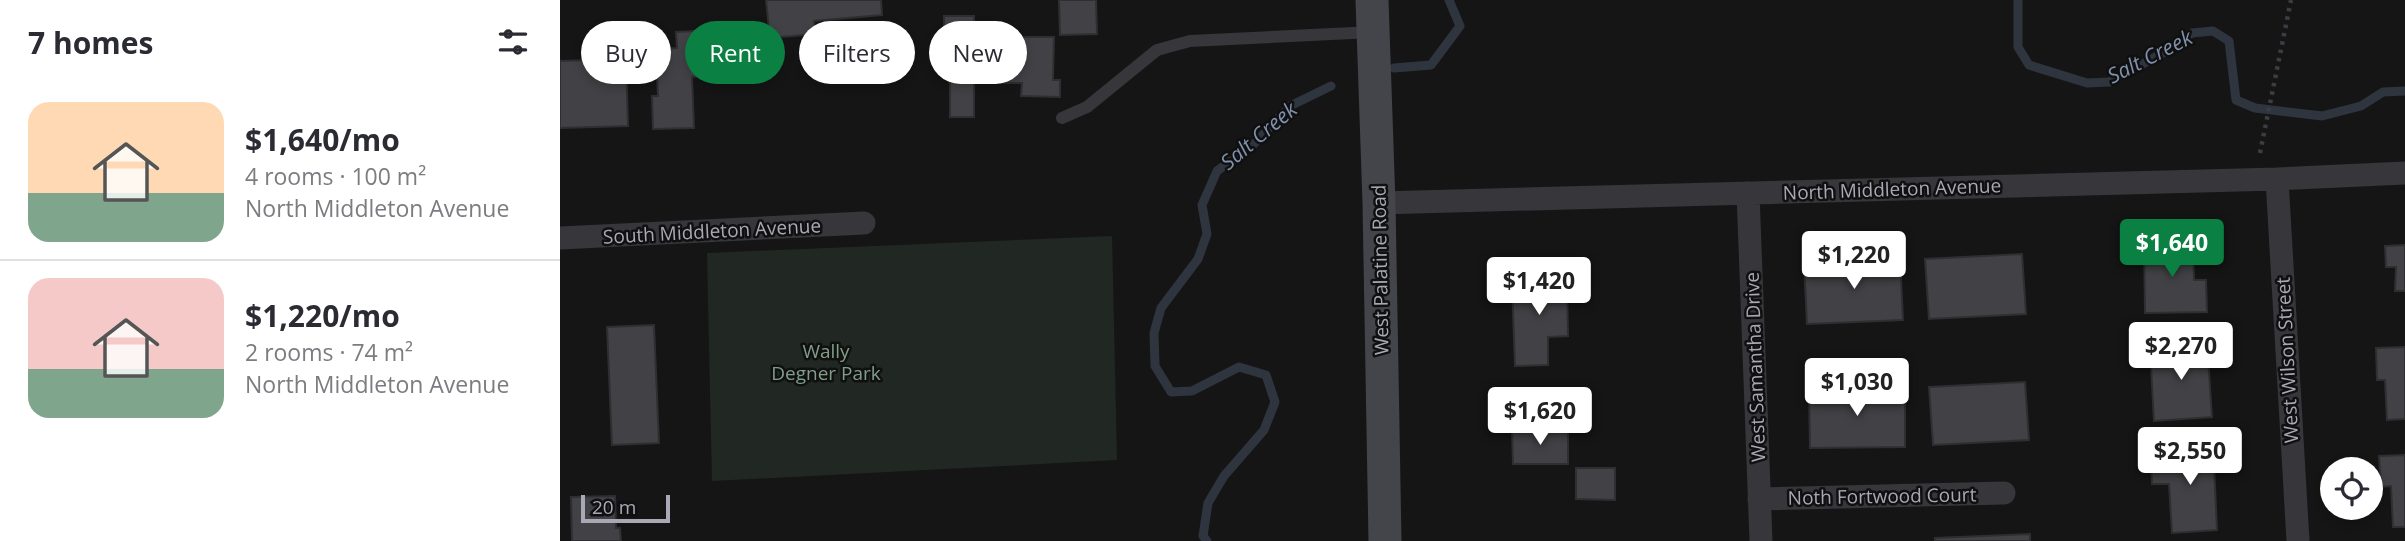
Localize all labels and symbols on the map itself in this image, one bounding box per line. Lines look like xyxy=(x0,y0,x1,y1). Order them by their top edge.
water label: Salt Creek xyxy=(2102,22,2198,89)
water label: Salt Creek xyxy=(1214,94,1303,176)
street label: North Middleton Avenue xyxy=(1782,172,2002,206)
street label: West Palatine Road xyxy=(1366,185,1394,355)
street label: South Middleton Avenue xyxy=(602,212,822,250)
pin: $1,640 xyxy=(2115,219,2229,279)
pin: $1,220 xyxy=(1797,232,1911,291)
pin: $1,420 xyxy=(1482,258,1596,317)
street label: West Samantha Drive xyxy=(1739,272,1771,462)
street label: West Wilson Street xyxy=(2270,276,2304,444)
pin: $2,270 xyxy=(2124,322,2238,382)
park label: Wally Degner Park xyxy=(771,338,881,386)
pin: $1,030 xyxy=(1800,358,1914,418)
pin: $1,620 xyxy=(1483,388,1597,447)
pin: $2,550 xyxy=(2133,428,2247,487)
street label: Noth Fortwood Court xyxy=(1787,481,1977,511)
scale bar xyxy=(581,492,670,524)

